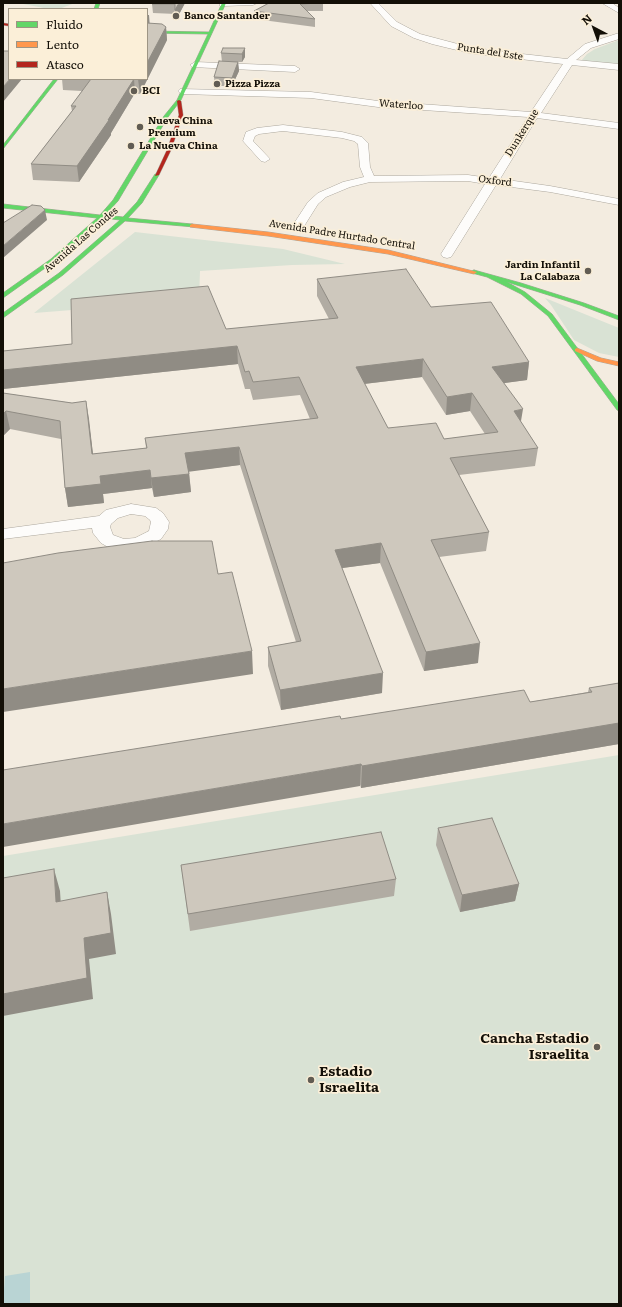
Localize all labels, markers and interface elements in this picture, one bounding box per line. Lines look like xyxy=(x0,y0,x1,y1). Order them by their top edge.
legend xyxy=(8,8,148,80)
north arrow xyxy=(574,8,614,48)
place label: Banco Santander xyxy=(184,10,270,22)
text: N xyxy=(577,10,595,28)
marker: Banco Santander xyxy=(171,11,181,21)
text: Fluido xyxy=(46,15,83,33)
text: Lento xyxy=(46,35,79,53)
street label: Punta del Este xyxy=(456,41,524,63)
text: Atasco xyxy=(46,55,84,73)
place label: Pizza Pizza xyxy=(225,78,280,90)
marker: Pizza Pizza xyxy=(212,79,222,89)
place label: BCI xyxy=(142,85,160,97)
marker: BCI xyxy=(129,86,139,96)
street label: Waterloo xyxy=(378,97,424,113)
street label: Dunkerque xyxy=(503,107,541,159)
place label: Nueva China Premium xyxy=(148,115,212,138)
marker: Nueva China Premium xyxy=(135,122,145,132)
place label: La Nueva China xyxy=(139,140,218,152)
marker: La Nueva China xyxy=(126,141,136,151)
street label: Oxford xyxy=(478,173,512,189)
street label: Avenida Las Condes xyxy=(42,205,120,275)
street label: Avenida Padre Hurtado Central xyxy=(268,217,416,253)
place label: Jardin Infantil La Calabaza xyxy=(505,259,580,282)
marker: Jardin Infantil La Calabaza xyxy=(583,266,593,276)
place label: Cancha Estadio Israelita xyxy=(480,1031,589,1064)
marker: Cancha Estadio Israelita xyxy=(592,1042,602,1052)
place label: Estadio Israelita xyxy=(319,1064,379,1096)
marker: Estadio Israelita xyxy=(306,1075,316,1085)

